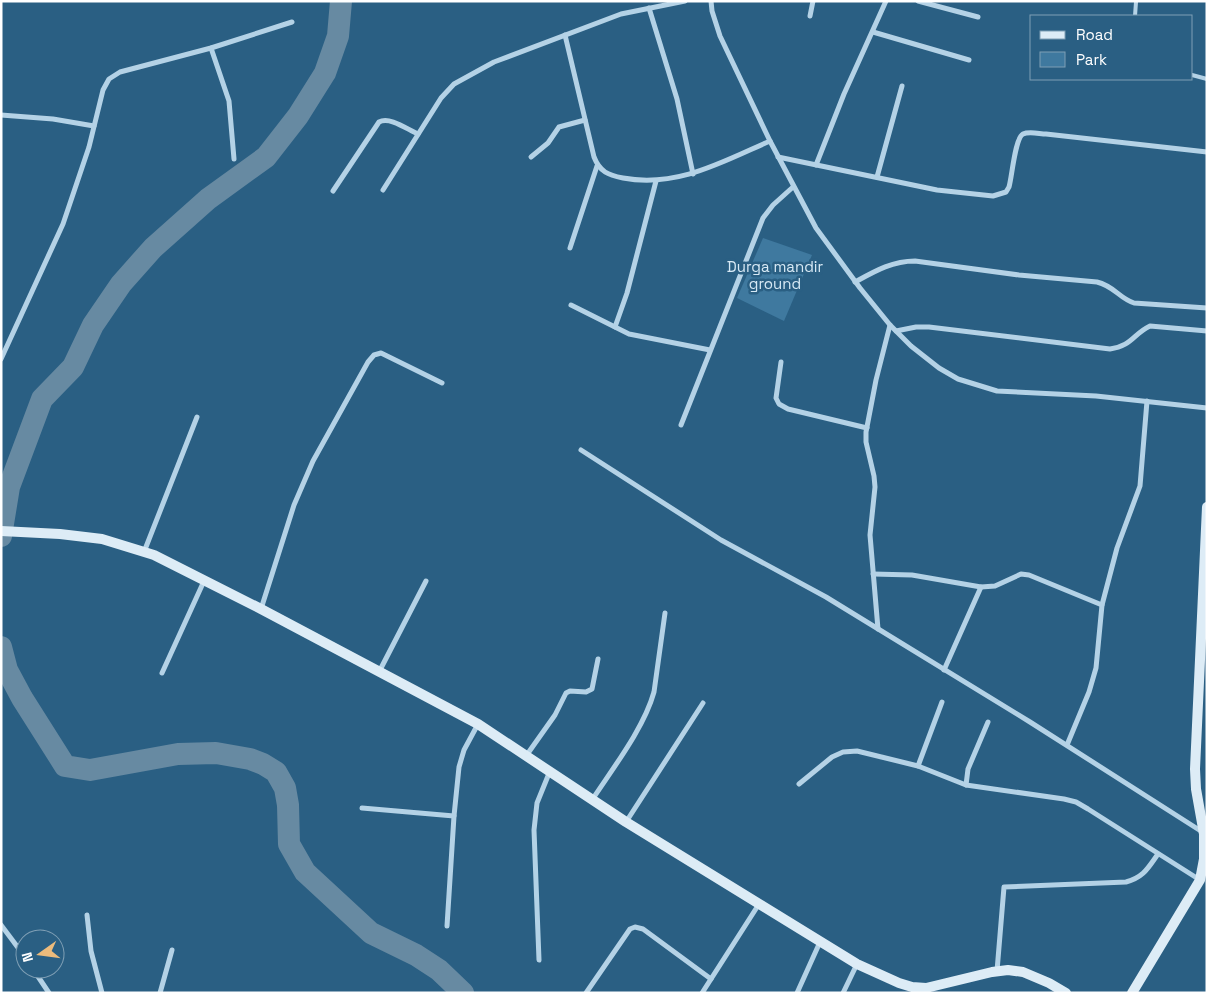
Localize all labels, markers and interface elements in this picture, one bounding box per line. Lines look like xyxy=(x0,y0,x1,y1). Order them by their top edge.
legend xyxy=(1030,15,1193,80)
text: Road xyxy=(1076,25,1113,44)
text: Park xyxy=(1076,50,1107,69)
park label: Durga mandir ground xyxy=(727,257,824,293)
north arrow xyxy=(15,929,65,979)
text: N xyxy=(18,950,37,964)

